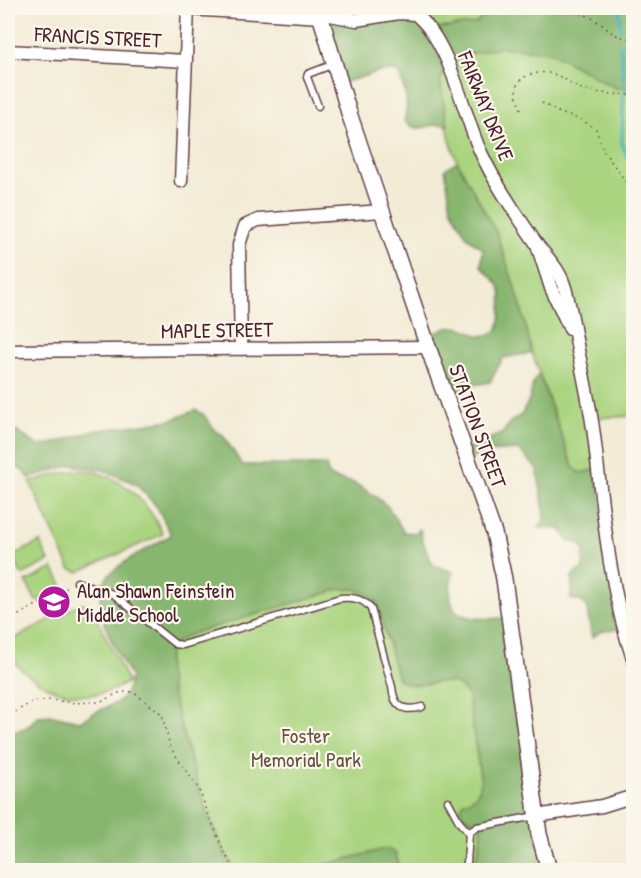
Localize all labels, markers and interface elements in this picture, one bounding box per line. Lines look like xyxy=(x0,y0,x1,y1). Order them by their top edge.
street label: FRANCIS STREET xyxy=(33,19,163,55)
street label: FAIRWAY DRIVE xyxy=(451,46,521,165)
street label: MAPLE STREET xyxy=(161,315,274,345)
street label: STATION STREET xyxy=(442,360,514,493)
place label: Alan Shawn Feinstein Middle School xyxy=(77,576,234,629)
school or university icon: Alan Shawn Feinstein Middle School xyxy=(36,584,72,620)
park label: Foster Memorial Park xyxy=(251,721,361,774)

